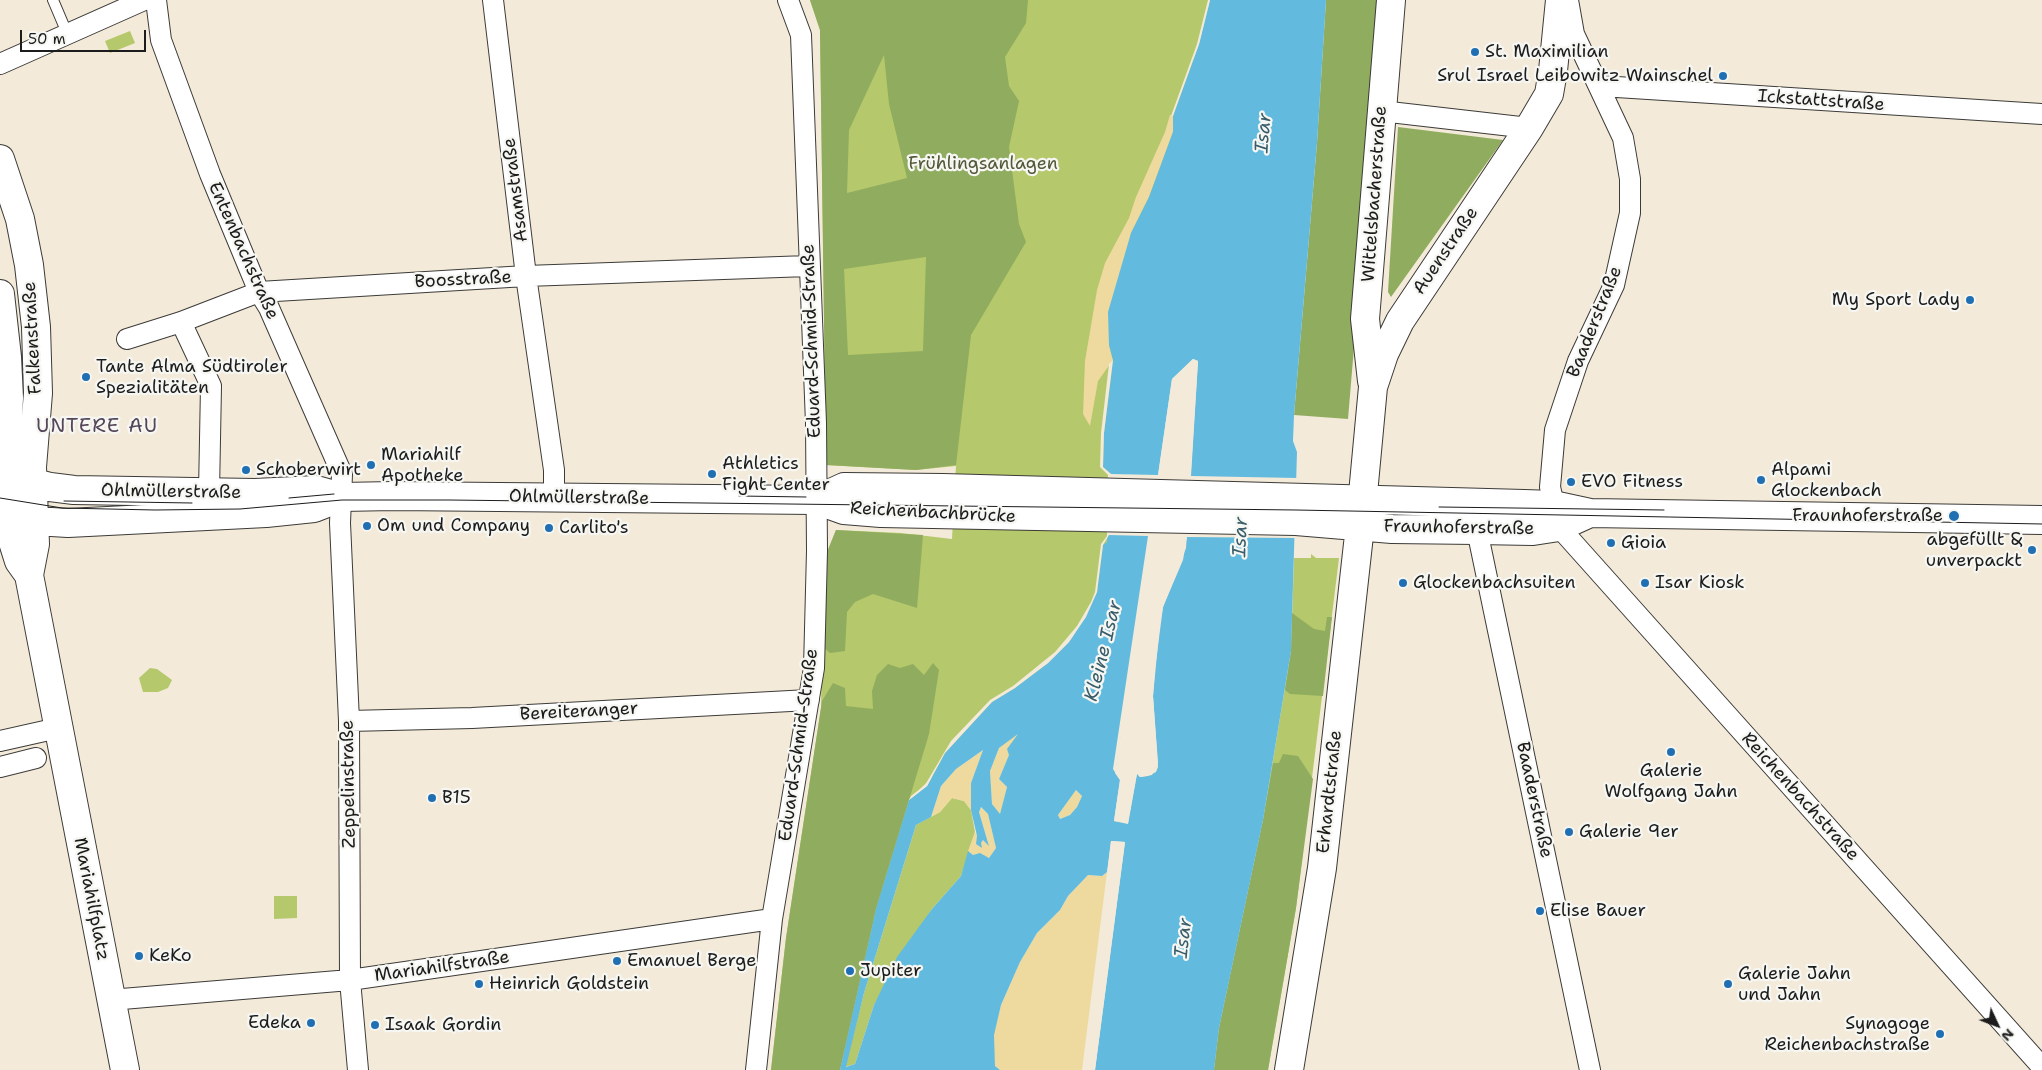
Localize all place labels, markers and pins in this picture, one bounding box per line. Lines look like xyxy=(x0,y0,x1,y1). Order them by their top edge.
place label: St. Maximilian xyxy=(1485,41,1609,63)
marker: St. Maximilian xyxy=(1469,46,1481,58)
place label: Srul Israel Leibowitz Wainschel xyxy=(1437,65,1713,87)
marker: Srul Israel Leibowitz Wainschel xyxy=(1717,70,1729,82)
place label: My Sport Lady xyxy=(1832,289,1960,311)
marker: My Sport Lady xyxy=(1964,294,1976,306)
place label: Tante Alma Südtiroler Spezialitäten xyxy=(96,356,288,398)
marker: Tante Alma Südtiroler Spezialitäten xyxy=(80,371,92,383)
place label: Mariahilf Apotheke xyxy=(381,444,464,486)
place label: Athletics Fight Center xyxy=(722,453,830,496)
place label: Schoberwirt xyxy=(256,459,361,481)
marker: Mariahilf Apotheke xyxy=(365,459,377,471)
place label: Alpami Glockenbach xyxy=(1771,459,1882,502)
marker: Schoberwirt xyxy=(240,464,252,476)
marker: Athletics Fight Center xyxy=(706,468,718,480)
place label: EVO Fitness xyxy=(1581,471,1683,493)
marker: Alpami Glockenbach xyxy=(1755,474,1767,486)
marker: EVO Fitness xyxy=(1565,476,1577,488)
place label: Fraunhoferstraße xyxy=(1792,505,1943,527)
marker: Fraunhoferstraße xyxy=(1947,509,1961,523)
place label: Om und Company xyxy=(377,515,530,537)
place label: Carlito's xyxy=(559,517,629,539)
marker: Om und Company xyxy=(361,520,373,532)
marker: Carlito's xyxy=(543,522,555,534)
place label: abgefüllt & unverpackt xyxy=(1926,529,2022,572)
place label: Gioia xyxy=(1621,532,1666,554)
marker: Gioia xyxy=(1605,537,1617,549)
marker: abgefüllt & unverpackt xyxy=(2026,544,2038,556)
place label: Glockenbachsuiten xyxy=(1413,572,1576,594)
place label: Isar Kiosk xyxy=(1655,572,1745,594)
marker: Glockenbachsuiten xyxy=(1397,577,1409,589)
marker: Isar Kiosk xyxy=(1639,577,1651,589)
marker: Galerie Wolfgang Jahn xyxy=(1665,746,1677,758)
place label: Galerie Wolfgang Jahn xyxy=(1605,760,1737,802)
place label: B15 xyxy=(442,787,471,809)
marker: B15 xyxy=(426,792,438,804)
place label: Galerie 9er xyxy=(1579,821,1679,843)
marker: Galerie 9er xyxy=(1563,826,1575,838)
place label: Elise Bauer xyxy=(1550,900,1646,922)
marker: Elise Bauer xyxy=(1534,905,1546,917)
place label: KeKo xyxy=(149,945,192,967)
marker: KeKo xyxy=(133,950,145,962)
place label: Emanuel Berge xyxy=(627,950,756,972)
marker: Emanuel Berge xyxy=(611,955,623,967)
place label: Jupiter xyxy=(860,960,922,982)
place label: Galerie Jahn und Jahn xyxy=(1738,963,1851,1006)
marker: Jupiter xyxy=(844,965,856,977)
place label: Heinrich Goldstein xyxy=(489,973,649,995)
marker: Heinrich Goldstein xyxy=(473,978,485,990)
marker: Galerie Jahn und Jahn xyxy=(1722,978,1734,990)
place label: Edeka xyxy=(248,1012,301,1034)
place label: Synagoge Reichenbachstraße xyxy=(1764,1013,1930,1056)
place label: Isaak Gordin xyxy=(385,1014,501,1036)
marker: Edeka xyxy=(305,1017,317,1029)
marker: Isaak Gordin xyxy=(369,1019,381,1031)
marker: Synagoge Reichenbachstraße xyxy=(1934,1028,1946,1040)

